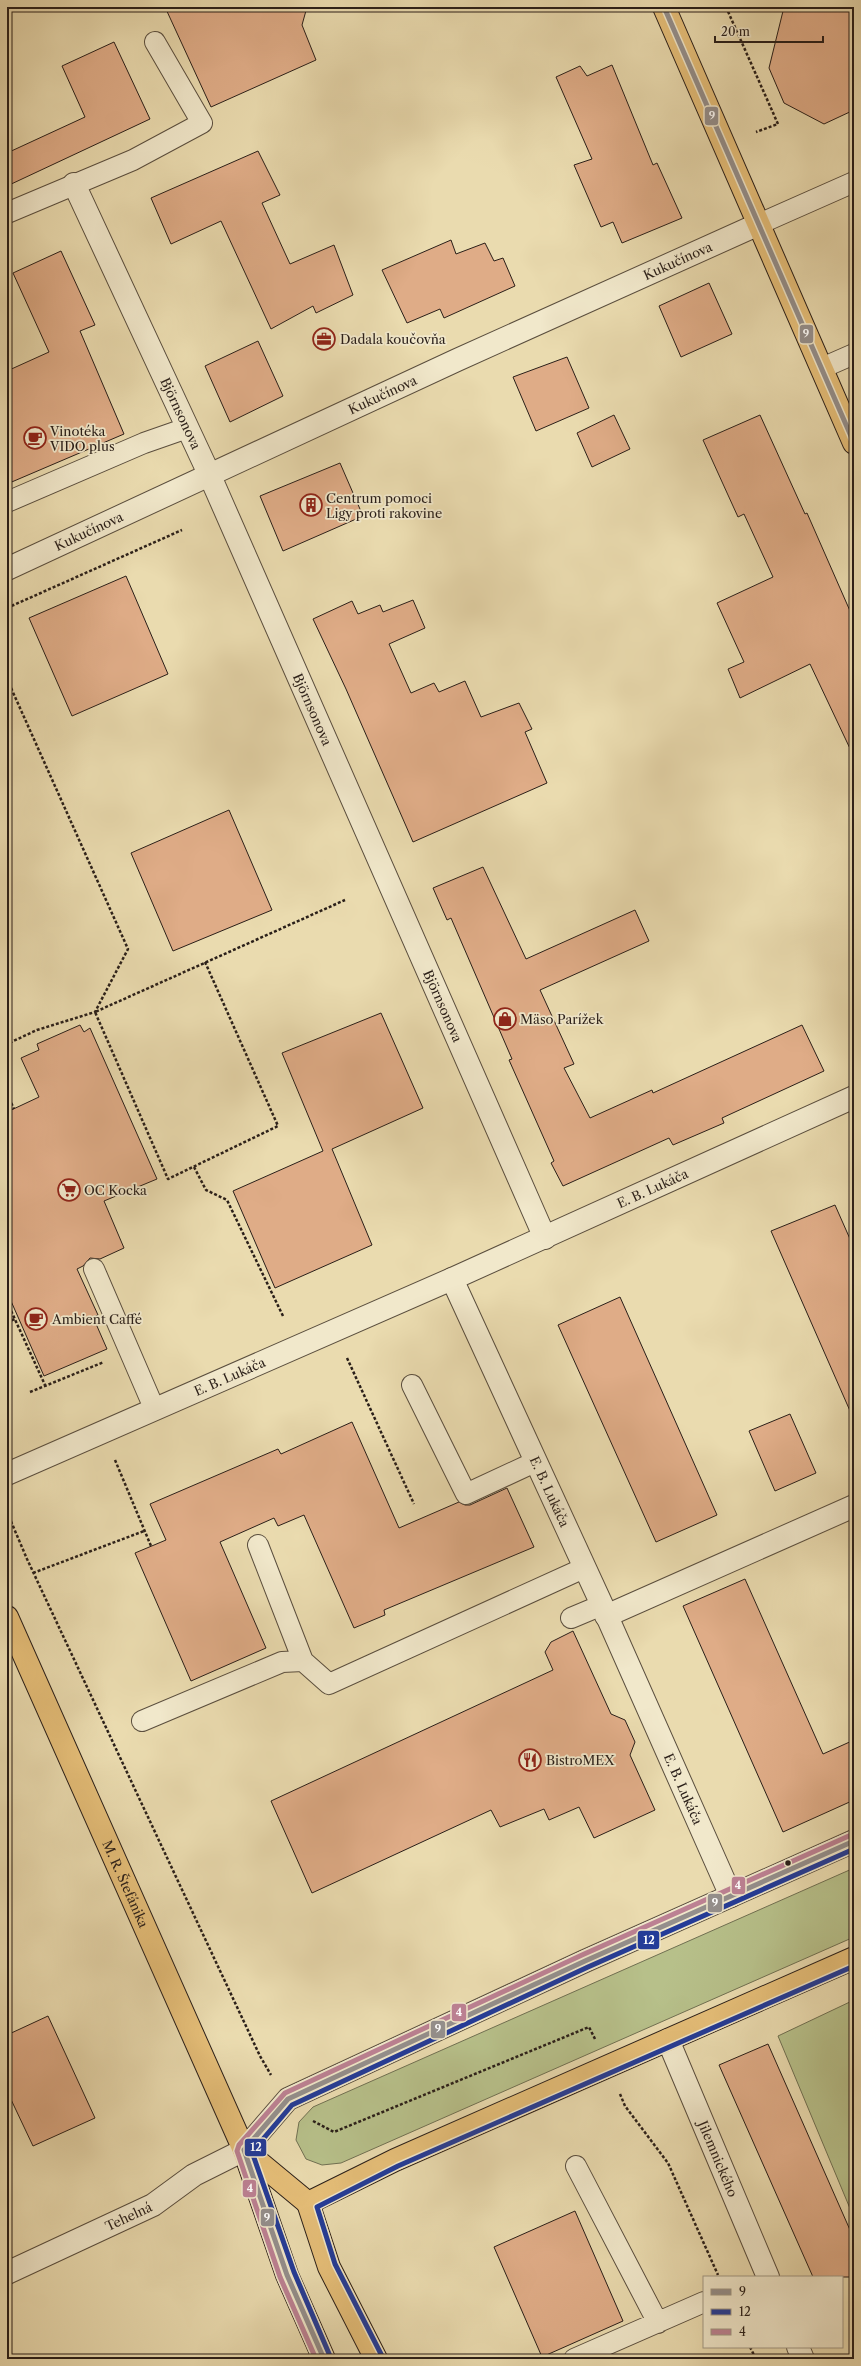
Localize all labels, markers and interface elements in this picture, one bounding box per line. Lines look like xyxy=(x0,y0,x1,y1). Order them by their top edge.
scale bar xyxy=(715,18,823,44)
text: 20 m xyxy=(721,24,750,39)
line badge: 9 xyxy=(704,106,719,126)
text: 9 xyxy=(709,109,716,123)
street label: Kukučínova xyxy=(641,238,715,283)
line badge: 9 xyxy=(799,324,814,344)
office icon: Dadala koučovňa xyxy=(311,326,337,352)
text: 9 xyxy=(803,327,810,341)
place label: Dadala koučovňa xyxy=(340,331,446,347)
street label: Kukučínova xyxy=(346,372,419,417)
street label: Björnsonova xyxy=(157,375,204,452)
place label: Vinotéka VIDO plus xyxy=(49,423,115,454)
cafe icon: Vinotéka VIDO plus xyxy=(22,425,48,451)
place label: Centrum pomoci Ligy proti rakovine xyxy=(326,490,442,521)
building icon: Centrum pomoci Ligy proti rakovine xyxy=(298,492,324,518)
street label: Kukučínova xyxy=(52,508,126,554)
street label: Björnsonova xyxy=(290,671,336,748)
street label: Björnsonova xyxy=(420,967,466,1045)
shop icon: Mäso Parížek xyxy=(492,1006,518,1032)
place label: Mäso Parížek xyxy=(520,1011,604,1027)
street label: E. B. Lukáča xyxy=(615,1165,691,1211)
supermarket icon: OC Kocka xyxy=(56,1177,82,1203)
place label: OC Kocka xyxy=(84,1182,147,1198)
cafe icon: Ambient Caffé xyxy=(23,1306,49,1332)
place label: Ambient Caffé xyxy=(51,1311,142,1327)
street label: E. B. Lukáča xyxy=(191,1354,268,1399)
street label: E. B. Lukáča xyxy=(527,1454,573,1530)
restaurant icon: BistroMEX xyxy=(517,1747,543,1773)
street label: E. B. Lukáča xyxy=(661,1751,706,1827)
place label: BistroMEX xyxy=(546,1752,615,1768)
street label: M. R. Štefánika xyxy=(99,1838,152,1930)
unlabelled marker xyxy=(783,1858,793,1868)
line badge: 4 xyxy=(731,1876,746,1895)
text: 4 xyxy=(735,1878,742,1892)
line badge: 9 xyxy=(707,1893,723,1913)
text: 9 xyxy=(712,1896,719,1910)
line badge: 12 xyxy=(637,1930,660,1950)
text: 12 xyxy=(643,1933,655,1947)
line badge: 4 xyxy=(451,2003,467,2022)
text: 4 xyxy=(456,2005,463,2019)
line badge: 9 xyxy=(430,2020,446,2039)
text: 9 xyxy=(435,2022,442,2036)
street label: Jilemnického xyxy=(694,2116,741,2199)
line badge: 12 xyxy=(244,2138,267,2157)
text: 12 xyxy=(250,2140,262,2154)
line badge: 4 xyxy=(242,2179,257,2198)
text: 4 xyxy=(247,2181,254,2195)
street label: Tehelná xyxy=(102,2199,155,2234)
line badge: 9 xyxy=(260,2208,275,2227)
text: 9 xyxy=(264,2211,271,2225)
legend xyxy=(703,2276,843,2348)
text: 9 xyxy=(739,2284,746,2299)
text: 12 xyxy=(739,2304,751,2319)
text: 4 xyxy=(739,2324,746,2339)

